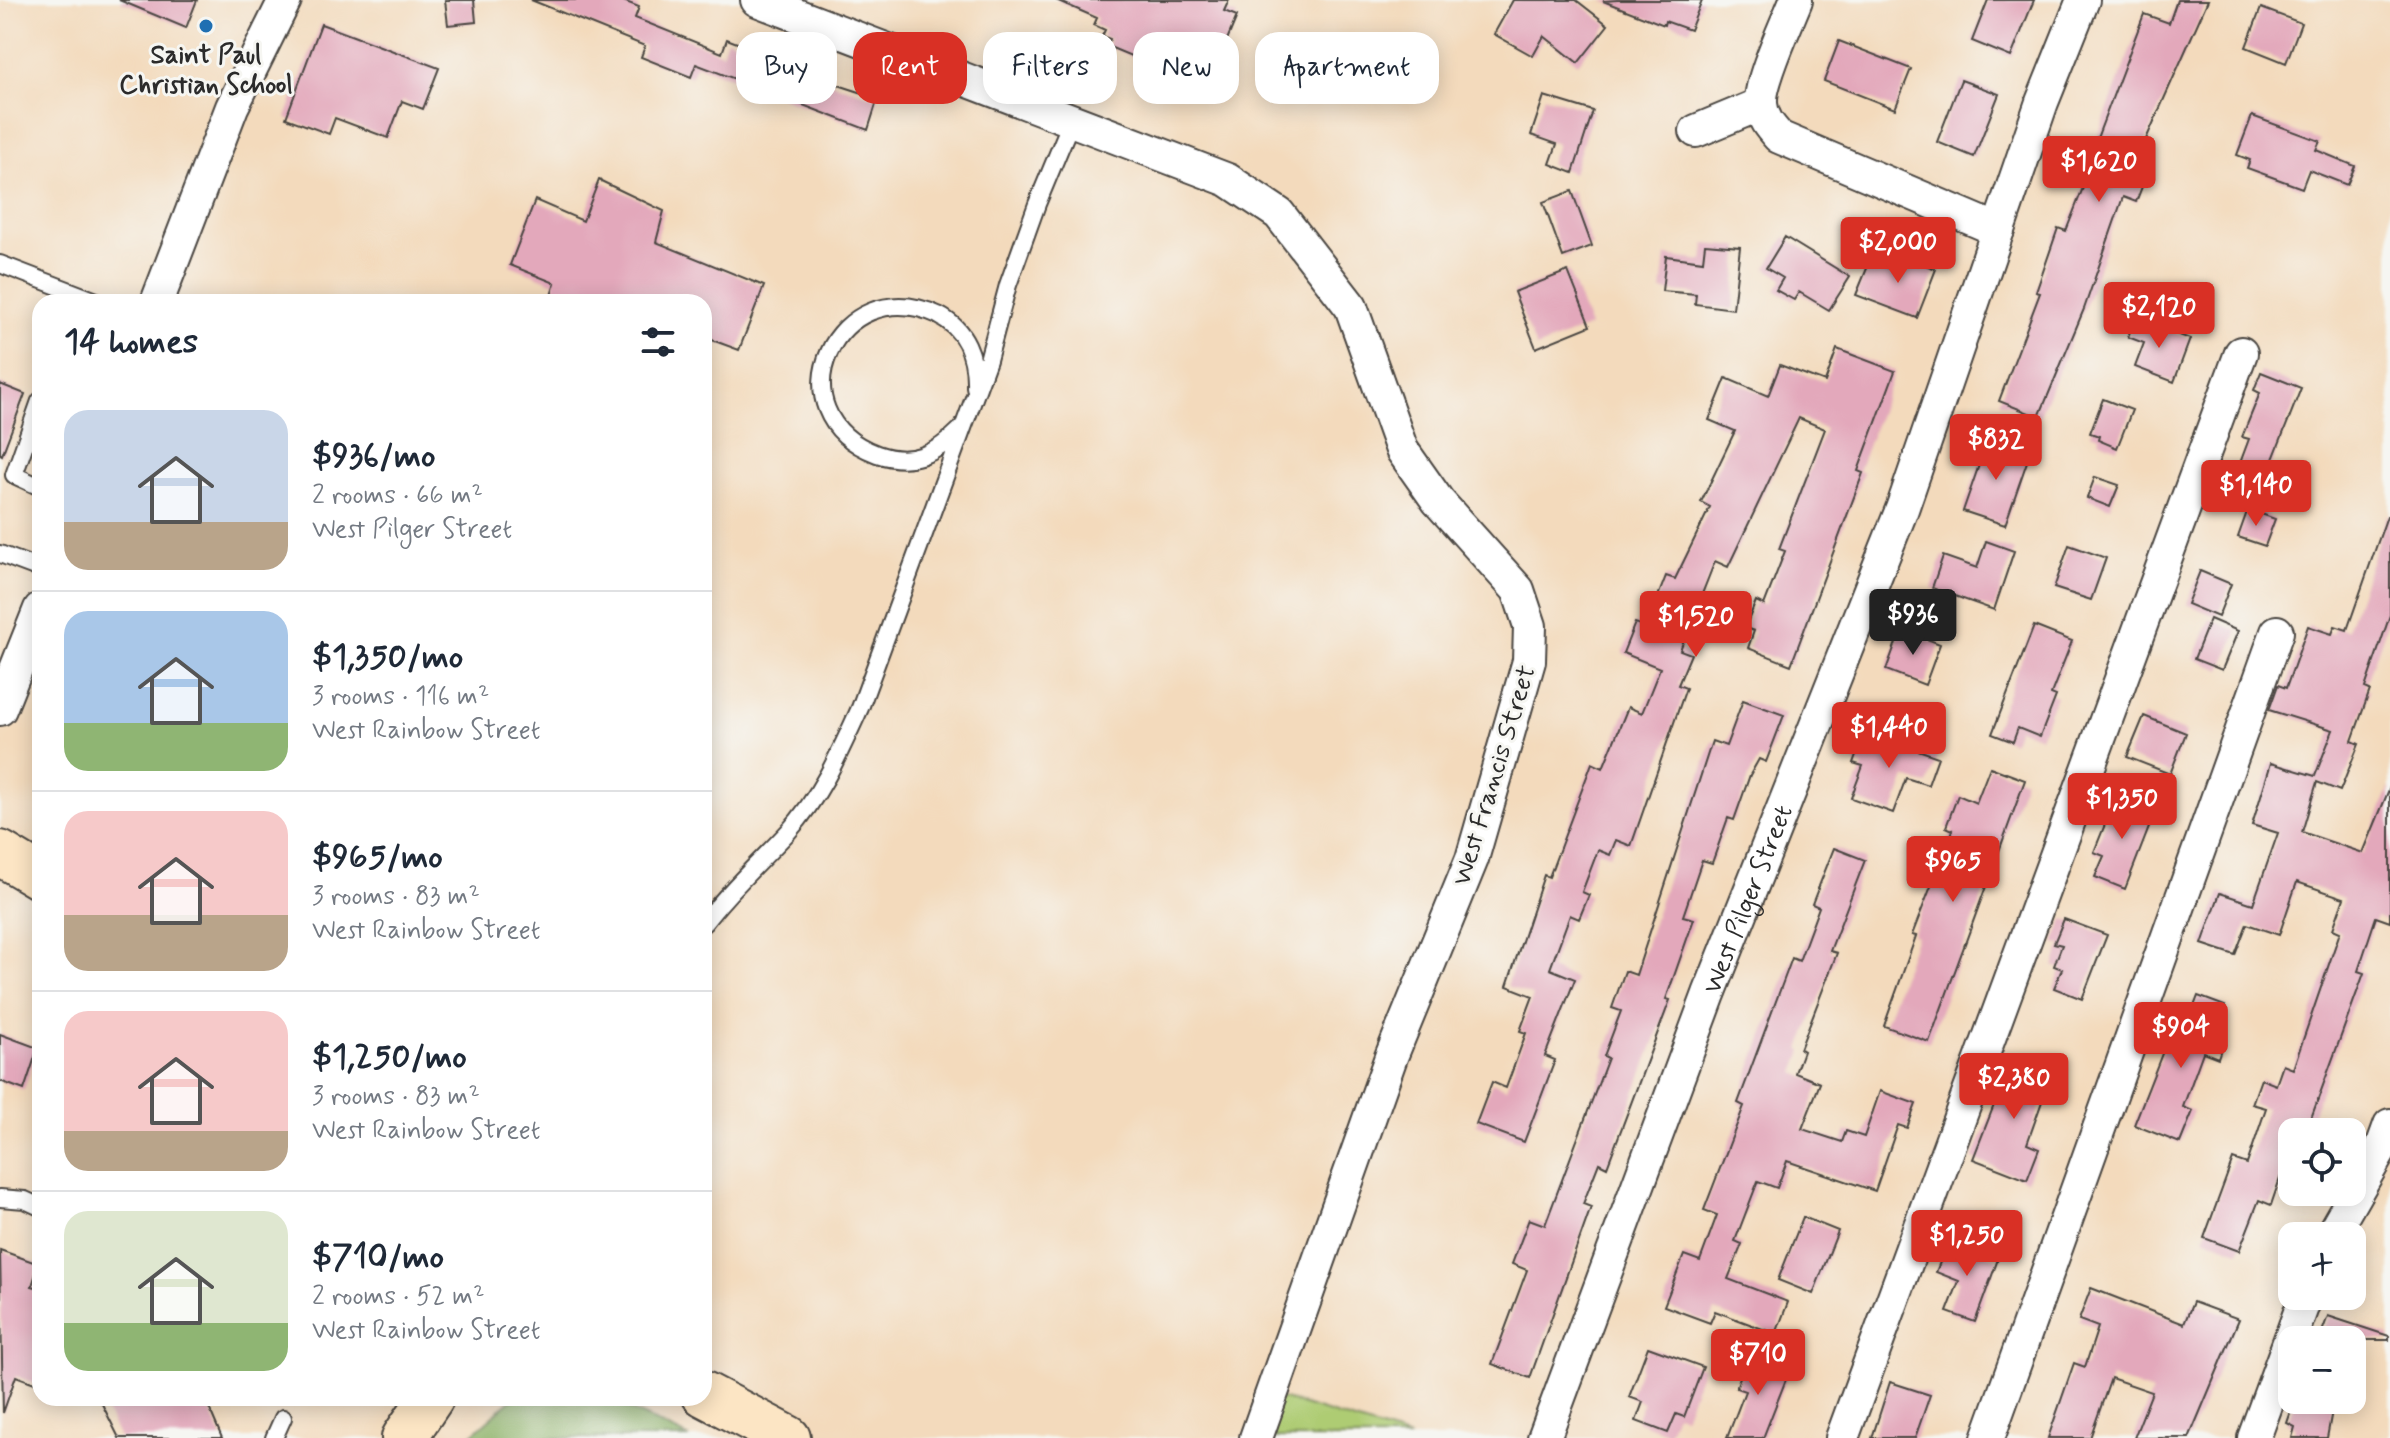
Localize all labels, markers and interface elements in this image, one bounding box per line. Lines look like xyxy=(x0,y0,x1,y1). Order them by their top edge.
marker: Saint Paul Christian School xyxy=(197,17,215,35)
chip: Buy xyxy=(736,32,837,104)
chip: Rent xyxy=(853,32,967,104)
chip: Filters xyxy=(983,32,1117,104)
chip: New xyxy=(1133,32,1239,104)
chip: Apartment xyxy=(1255,32,1439,104)
place label: Saint Paul Christian School xyxy=(119,39,293,103)
pin: $1,620 xyxy=(2034,136,2164,204)
text: $1,620 xyxy=(2061,145,2137,179)
pin: $2,000 xyxy=(1833,217,1963,285)
text: $2,000 xyxy=(1859,226,1937,260)
pin: $2,120 xyxy=(2094,282,2224,350)
text: $2,120 xyxy=(2122,291,2196,325)
text: 14 homes xyxy=(64,320,198,365)
icon: filters xyxy=(636,320,680,364)
pin: $832 xyxy=(1949,414,2043,482)
text: $832 xyxy=(1968,423,2024,457)
text: $936/mo xyxy=(312,434,436,479)
icon: home xyxy=(128,442,224,538)
pin: $1,140 xyxy=(2191,460,2321,528)
text: $1,140 xyxy=(2219,469,2293,503)
text: 2 rooms · 66 m² xyxy=(312,479,483,513)
text: West Pilger Street xyxy=(312,513,512,547)
pin: $936 xyxy=(1866,589,1960,657)
pin: $1,520 xyxy=(1631,591,1761,659)
text: $936 xyxy=(1887,598,1939,632)
text: $1,520 xyxy=(1658,600,1734,634)
text: $1,350/mo xyxy=(312,635,463,680)
icon: home xyxy=(128,643,224,739)
street label: West Francis Street xyxy=(1445,661,1545,890)
text: 3 rooms · 116 m² xyxy=(312,680,489,714)
pin: $1,440 xyxy=(1824,702,1954,770)
text: $1,440 xyxy=(1850,711,1928,745)
text: West Rainbow Street xyxy=(312,714,541,748)
pin: $1,350 xyxy=(2057,773,2187,841)
text: $1,350 xyxy=(2086,782,2158,816)
street label: West Pilger Street xyxy=(1696,800,1802,999)
text: $965/mo xyxy=(312,835,443,880)
pin: $965 xyxy=(1906,836,2000,904)
icon: home xyxy=(128,843,224,939)
text: $965 xyxy=(1925,845,1981,879)
text: 3 rooms · 83 m² xyxy=(312,880,480,914)
text: West Rainbow Street xyxy=(312,914,541,948)
pin: $904 xyxy=(2134,1002,2228,1070)
text: $904 xyxy=(2152,1011,2210,1045)
text: $1,250/mo xyxy=(312,1035,467,1080)
icon: home xyxy=(128,1043,224,1139)
pin: $2,380 xyxy=(1949,1053,2079,1121)
text: $2,380 xyxy=(1977,1062,2051,1096)
text: 3 rooms · 83 m² xyxy=(312,1080,480,1114)
text: West Rainbow Street xyxy=(312,1114,541,1148)
map controls xyxy=(2278,1118,2366,1414)
button: locate xyxy=(2278,1118,2366,1206)
pin: $1,250 xyxy=(1902,1210,2032,1278)
text: $1,250 xyxy=(1929,1219,2005,1253)
button: + xyxy=(2278,1222,2366,1310)
text: $710/mo xyxy=(312,1235,444,1280)
icon: home xyxy=(128,1243,224,1339)
text: 2 rooms · 52 m² xyxy=(312,1280,484,1314)
text: West Rainbow Street xyxy=(312,1314,541,1348)
button: − xyxy=(2278,1326,2366,1414)
pin: $710 xyxy=(1711,1329,1805,1397)
text: $710 xyxy=(1729,1338,1787,1372)

